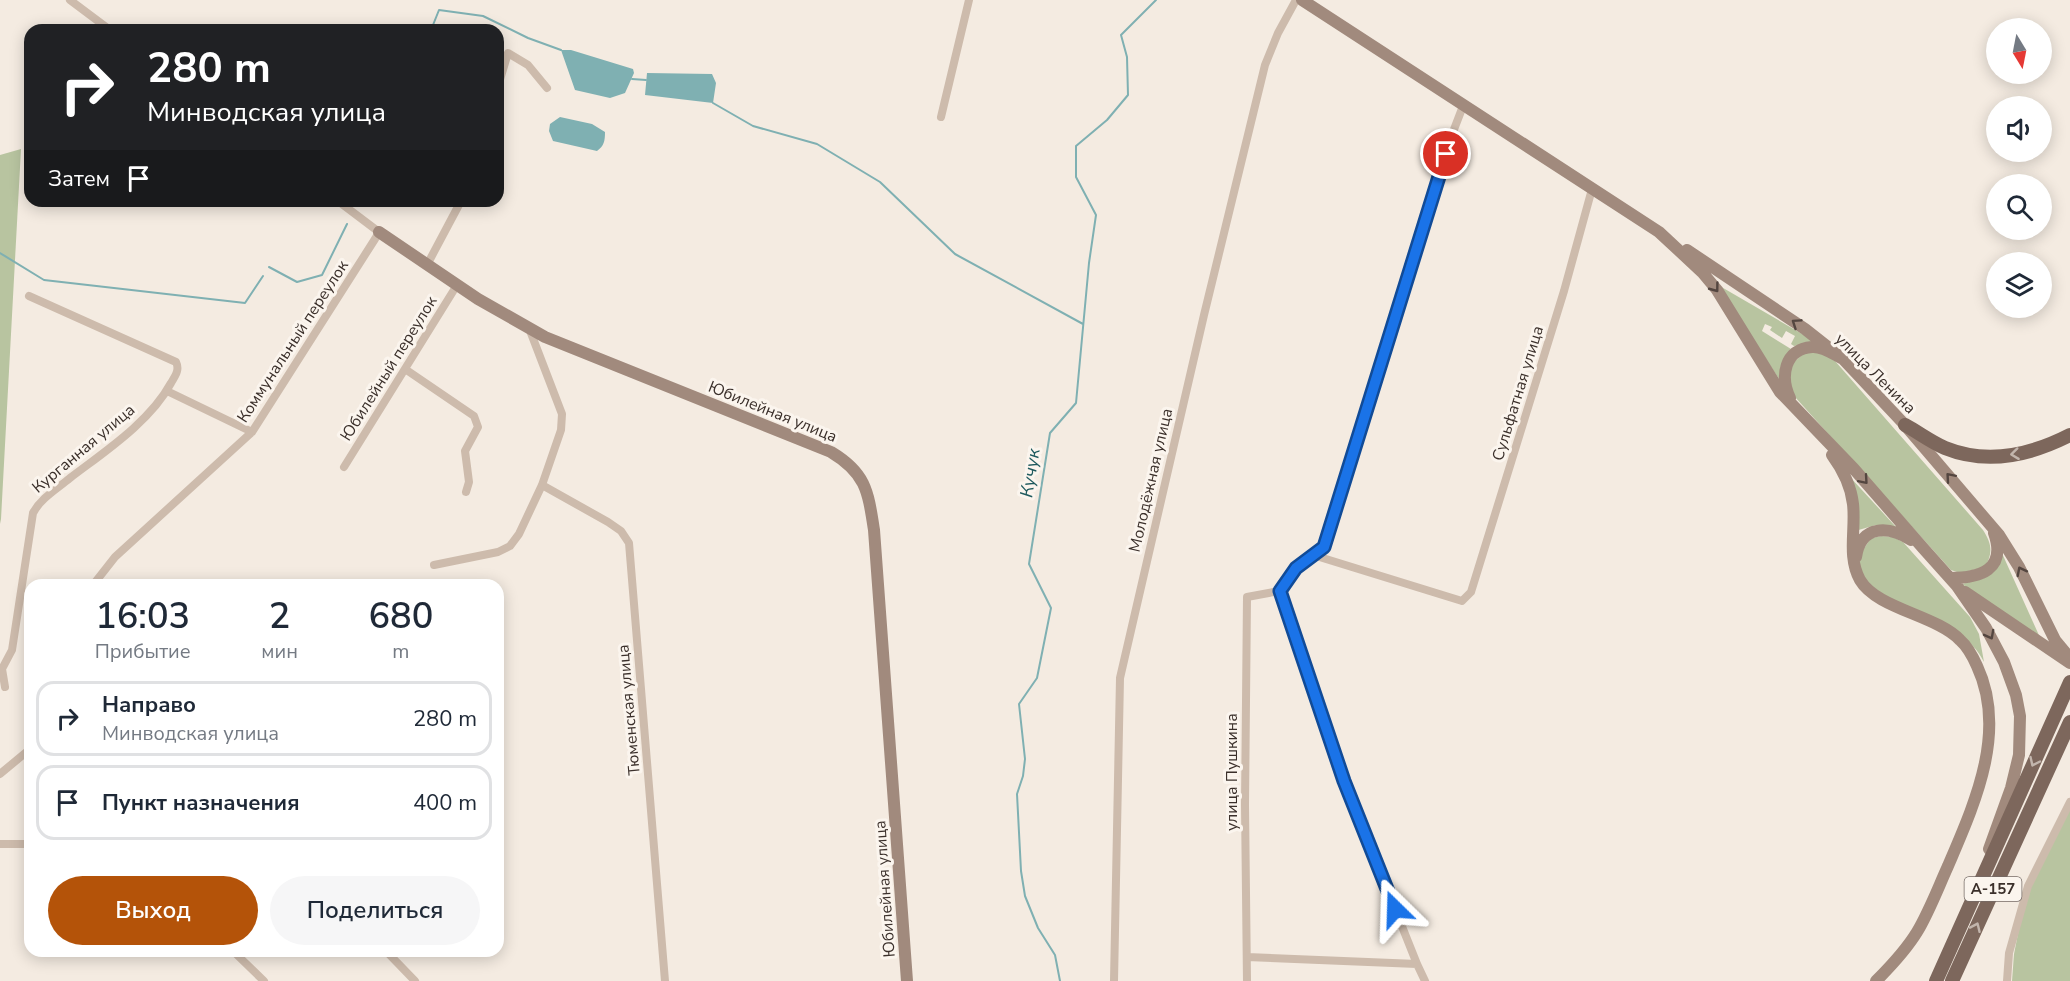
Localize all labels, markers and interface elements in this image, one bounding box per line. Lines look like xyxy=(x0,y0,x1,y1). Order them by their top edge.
north arrow xyxy=(1986,18,2052,84)
map controls xyxy=(1986,18,2052,318)
text: 280 m xyxy=(147,40,271,97)
icon: right xyxy=(48,48,126,126)
text: Минводская улица xyxy=(147,94,386,131)
button: sound xyxy=(1986,96,2052,162)
pin xyxy=(1420,128,1471,179)
icon: arrive xyxy=(1429,137,1462,170)
icon: arrive xyxy=(122,162,155,195)
text: Затем xyxy=(48,164,110,194)
button: search xyxy=(1986,174,2052,240)
button: layers xyxy=(1986,252,2052,318)
street label: Коммунальный переулок xyxy=(232,256,354,427)
one-way arrow xyxy=(1708,281,1719,292)
street label: Юбилейный переулок xyxy=(335,291,443,445)
one-way arrow xyxy=(1792,319,1803,330)
street label: Сульфатная улица xyxy=(1487,323,1549,463)
street label: улица Ленина xyxy=(1830,328,1921,419)
street label: Юбилейная улица xyxy=(705,376,840,448)
street label: Курганная улица xyxy=(28,399,140,498)
street label: Молодёжная улица xyxy=(1124,406,1178,554)
water label: Кучук xyxy=(1014,446,1046,499)
one-way arrow xyxy=(2011,448,2020,460)
one-way arrow xyxy=(1857,473,1868,484)
one-way arrow xyxy=(1946,473,1957,484)
one-way arrow xyxy=(2016,567,2028,578)
text: 16:03 xyxy=(95,592,190,641)
text: 2 xyxy=(269,592,290,641)
text: 680 xyxy=(369,592,433,641)
one-way arrow xyxy=(1983,628,1994,639)
text: Прибытие xyxy=(95,638,191,665)
text: мин xyxy=(261,638,298,665)
text: m xyxy=(392,638,409,665)
street label: Тюменская улица xyxy=(612,644,646,776)
text: Направо xyxy=(102,690,196,720)
icon: right xyxy=(51,702,84,735)
text: 280 m xyxy=(413,704,477,734)
street label: улица Пушкина xyxy=(1221,713,1243,831)
text: Минводская улица xyxy=(102,720,279,747)
one-way arrow xyxy=(2029,755,2041,766)
icon: arrive xyxy=(51,786,84,819)
text: Пункт назначения xyxy=(102,788,300,818)
text: 400 m xyxy=(413,788,477,818)
street label: Юбилейная улица xyxy=(869,820,901,958)
button: Выход xyxy=(48,876,258,945)
button: Поделиться xyxy=(270,876,480,945)
position arrow xyxy=(1363,877,1427,941)
road number: А-157 xyxy=(1964,877,2022,901)
one-way arrow xyxy=(1969,923,1981,934)

